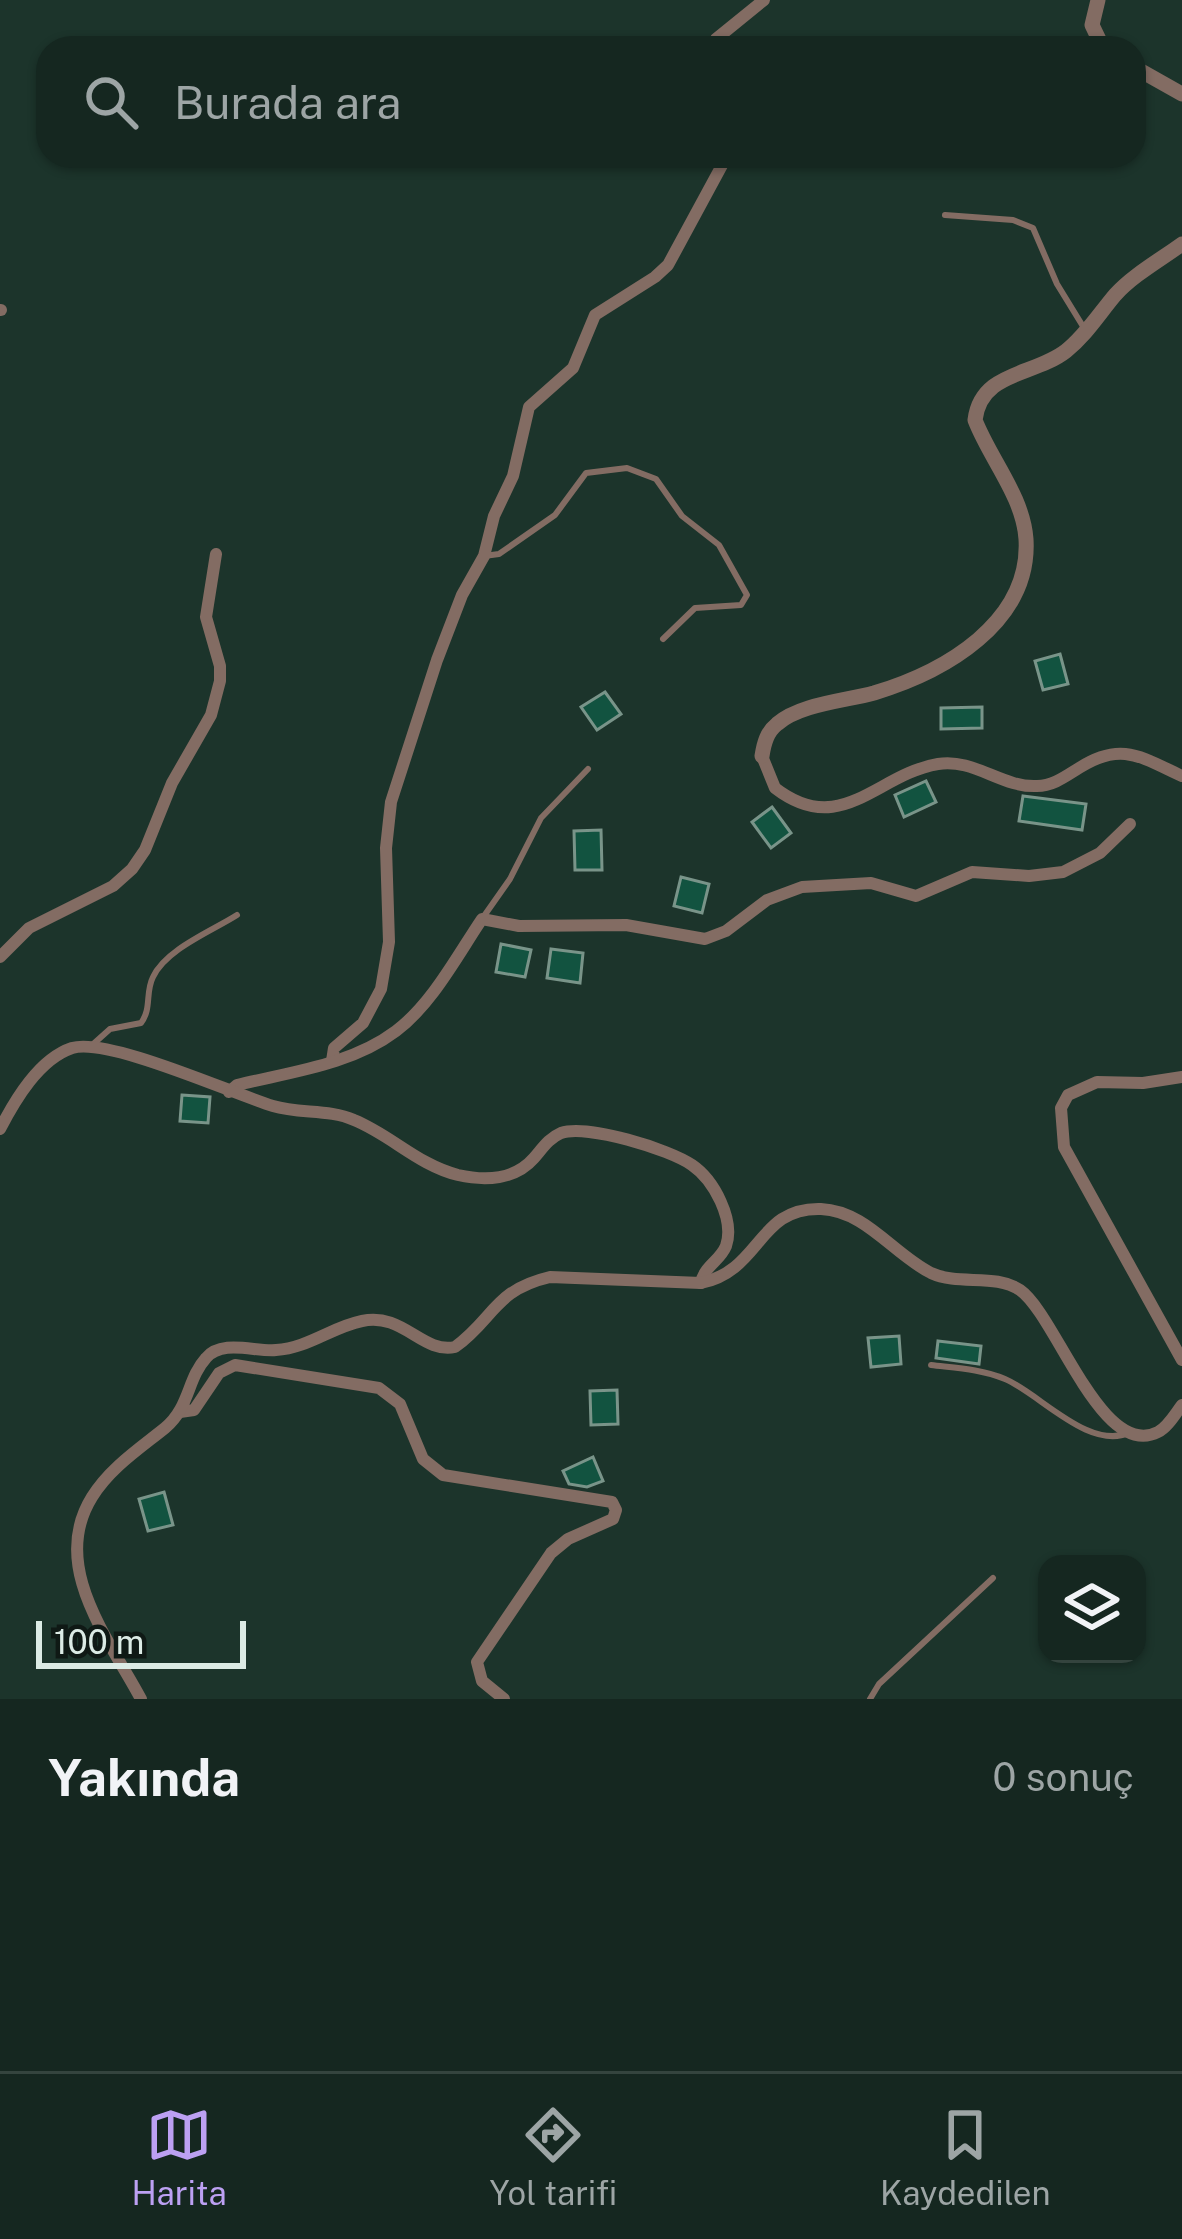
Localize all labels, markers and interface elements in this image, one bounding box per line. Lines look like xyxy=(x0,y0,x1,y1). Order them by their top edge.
search box xyxy=(36,36,1146,168)
icon: search xyxy=(78,69,144,135)
text: Burada ara xyxy=(174,76,401,129)
map controls xyxy=(1038,1555,1146,1663)
button: layers xyxy=(1038,1555,1146,1663)
scale bar xyxy=(36,1615,246,1668)
text: 100 m xyxy=(54,1623,144,1661)
text: Yakında xyxy=(48,1748,240,1807)
text: 0 sonuç xyxy=(993,1754,1134,1800)
tab: Harita xyxy=(131,2102,227,2212)
tab: Yol tarifi xyxy=(490,2102,617,2212)
tab: Kaydedilen xyxy=(880,2102,1051,2212)

